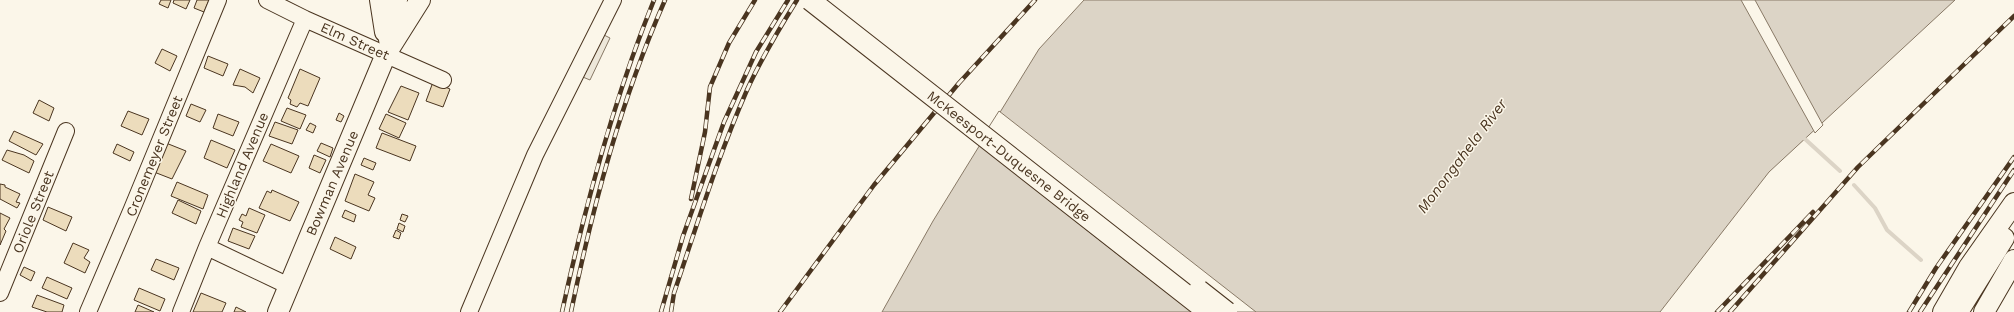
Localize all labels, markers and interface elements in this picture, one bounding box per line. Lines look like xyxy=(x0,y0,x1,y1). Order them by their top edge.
street label: Elm Street xyxy=(318,19,392,63)
street label: McKeesport-Duquesne Bridge xyxy=(924,87,1094,225)
street label: Cronemeyer Street xyxy=(122,93,186,219)
water label: Monongahela River xyxy=(1413,94,1511,217)
street label: Highland Avenue xyxy=(212,110,272,220)
street label: Bowman Avenue xyxy=(303,128,361,238)
street label: Oriole Street xyxy=(9,168,57,256)

